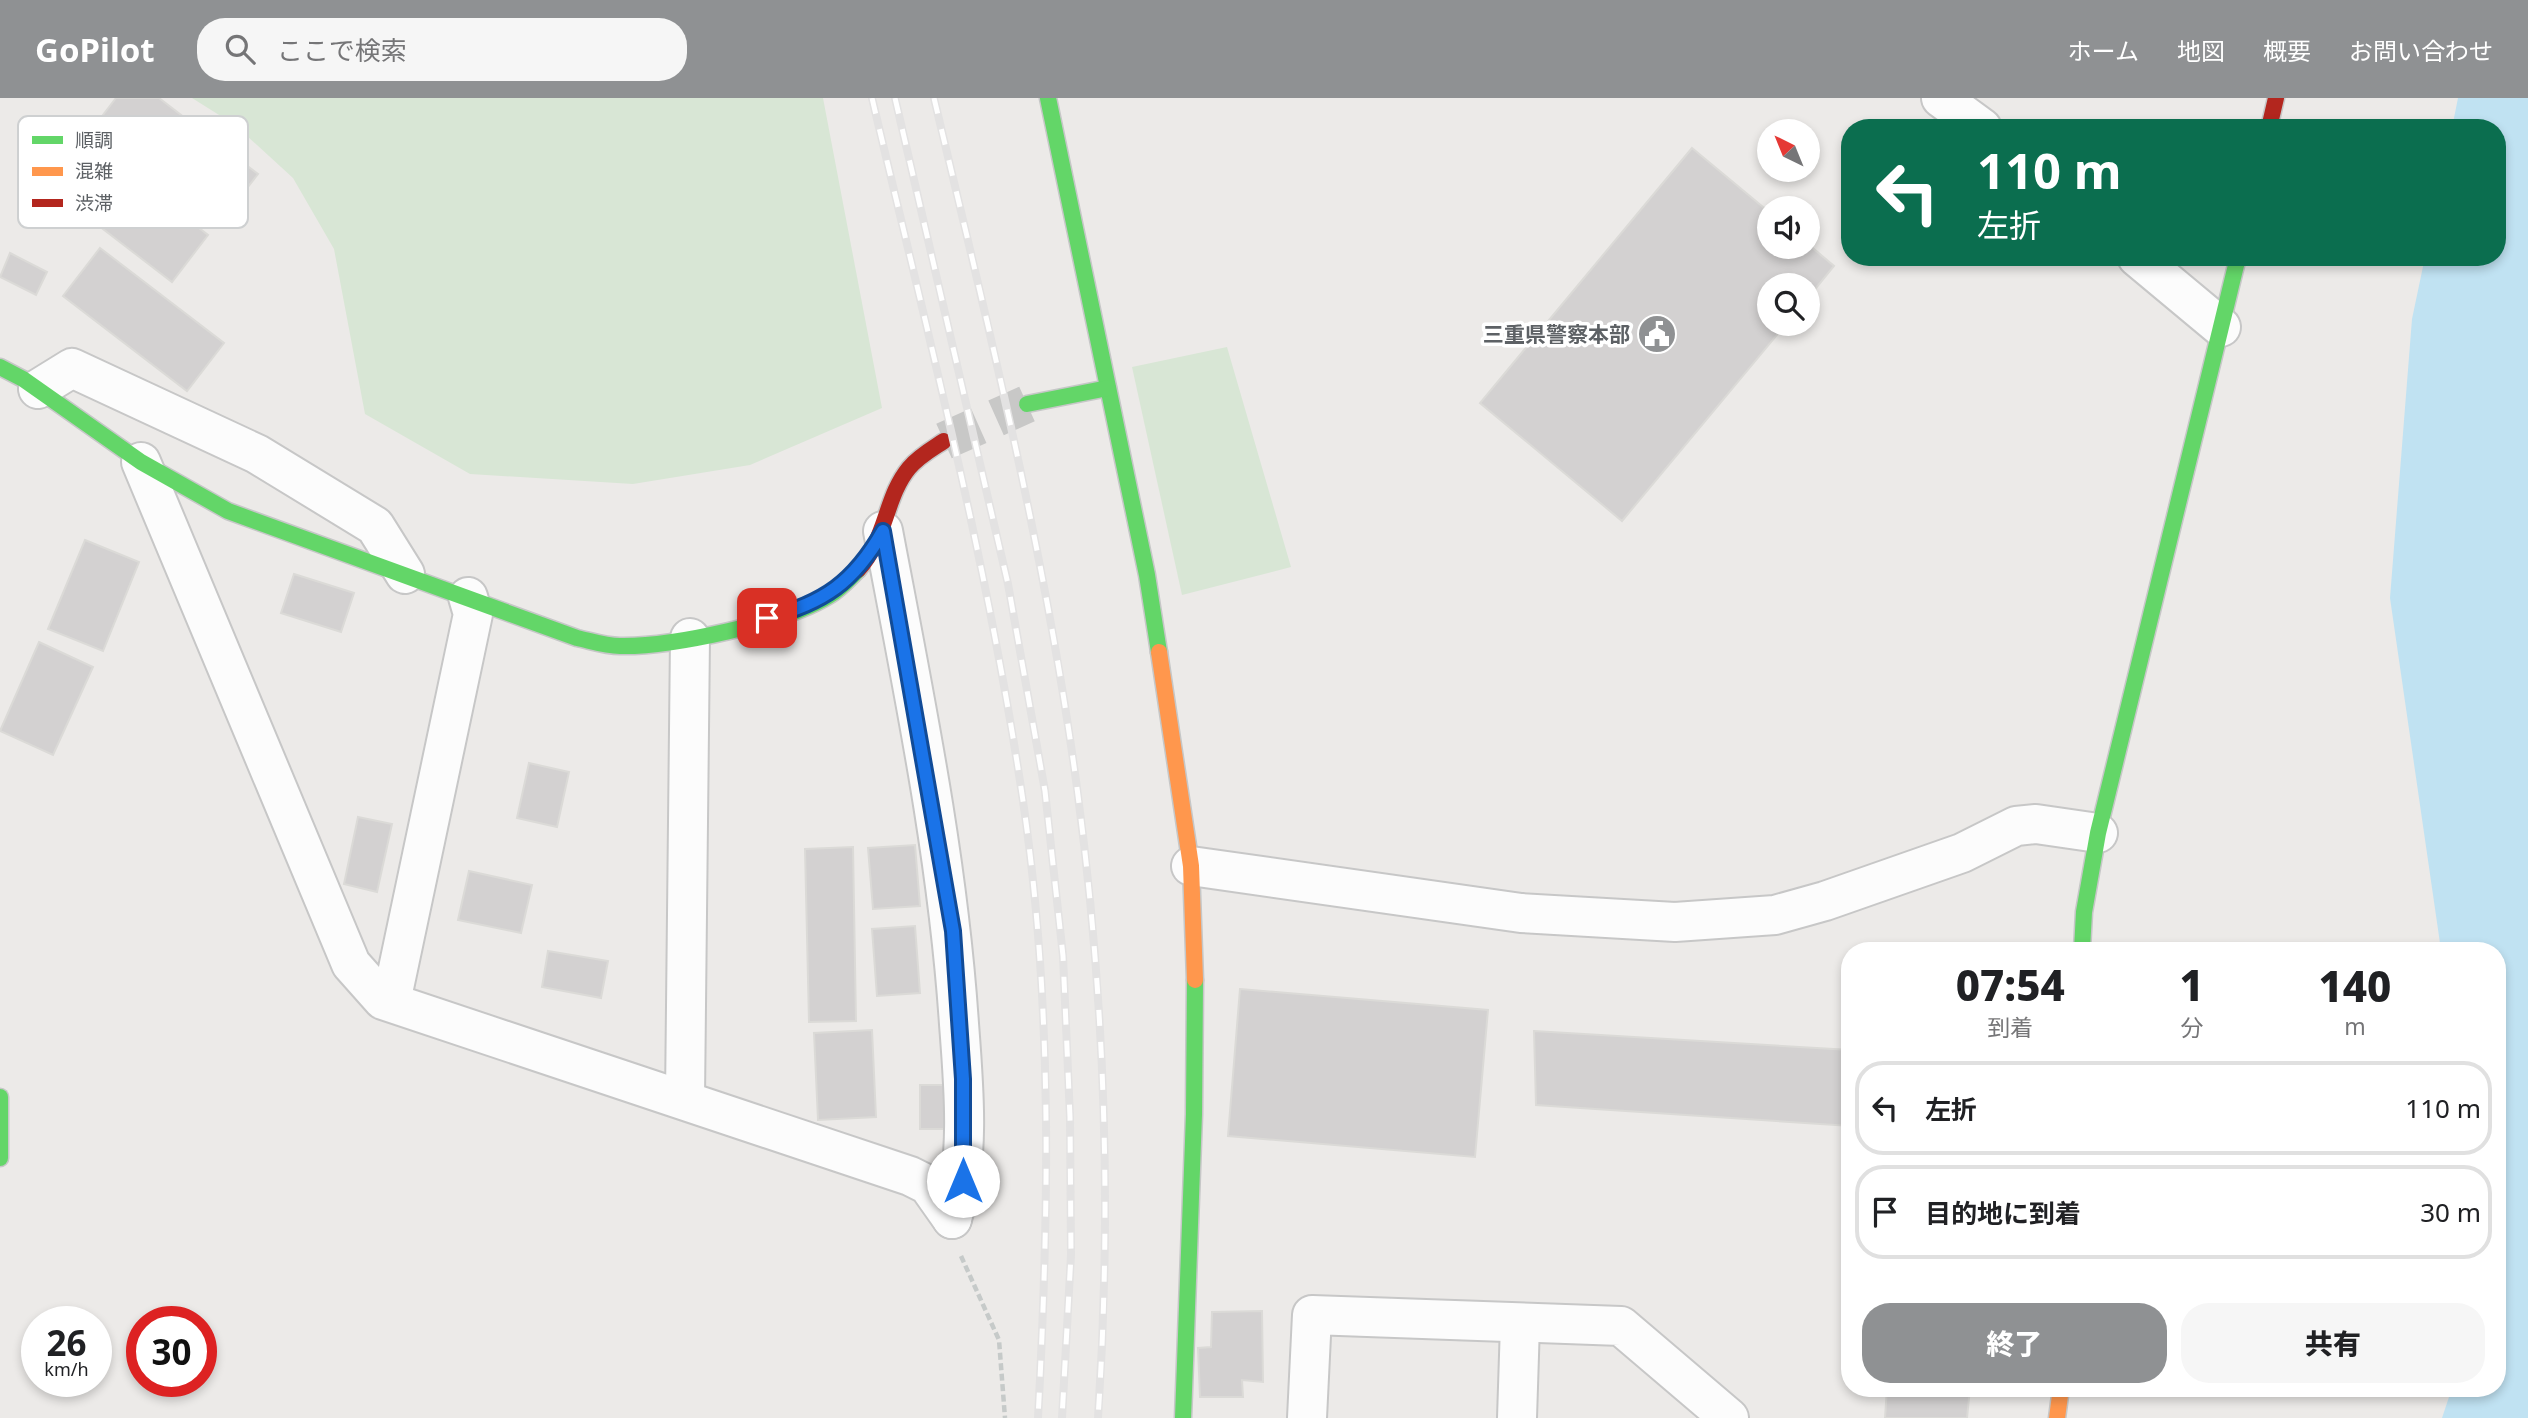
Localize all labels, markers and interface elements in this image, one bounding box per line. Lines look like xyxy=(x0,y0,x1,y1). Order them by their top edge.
search box xyxy=(197,18,687,81)
text: GoPilot xyxy=(35,27,155,72)
icon: search xyxy=(221,30,259,68)
text: ここで検索 xyxy=(277,32,407,68)
text: ホーム xyxy=(2068,34,2139,67)
text: 地図 xyxy=(2177,34,2225,67)
text: 概要 xyxy=(2263,34,2311,67)
text: お問い合わせ xyxy=(2349,34,2493,67)
legend xyxy=(18,116,248,228)
north arrow xyxy=(1757,119,1820,182)
map controls xyxy=(1757,119,1820,336)
text: 順調 xyxy=(75,127,113,153)
text: 110 m xyxy=(1977,137,2122,203)
icon: left xyxy=(1862,147,1953,238)
text: 混雑 xyxy=(75,158,113,184)
text: 渋滞 xyxy=(75,190,113,216)
button: sound xyxy=(1757,196,1820,259)
text: 左折 xyxy=(1977,203,2041,246)
button: search xyxy=(1757,273,1820,336)
public building icon: 三重県警察本部 xyxy=(1636,313,1678,355)
place label: 三重県警察本部 xyxy=(1483,320,1630,348)
pin xyxy=(737,588,797,648)
icon: arrive xyxy=(748,599,786,637)
text: 07:54 xyxy=(1956,956,2065,1013)
text: 1 xyxy=(2179,956,2204,1013)
text: 140 xyxy=(2318,957,2391,1014)
text: m xyxy=(2344,1010,2366,1042)
text: 到着 xyxy=(1987,1011,2033,1043)
text: 分 xyxy=(2180,1011,2203,1043)
icon: left xyxy=(1866,1089,1904,1127)
text: 110 m xyxy=(2405,1090,2481,1126)
text: 左折 xyxy=(1925,1091,1977,1127)
position arrow xyxy=(926,1144,1000,1218)
icon: arrive xyxy=(1866,1193,1904,1231)
text: 30 m xyxy=(2420,1194,2481,1230)
text: 目的地に到着 xyxy=(1925,1195,2081,1231)
button: 終了 xyxy=(1862,1303,2167,1383)
button: 共有 xyxy=(2181,1303,2485,1383)
speed limit sign: 30 xyxy=(126,1306,217,1397)
text: 26 xyxy=(46,1319,87,1366)
text: km/h xyxy=(44,1357,89,1381)

